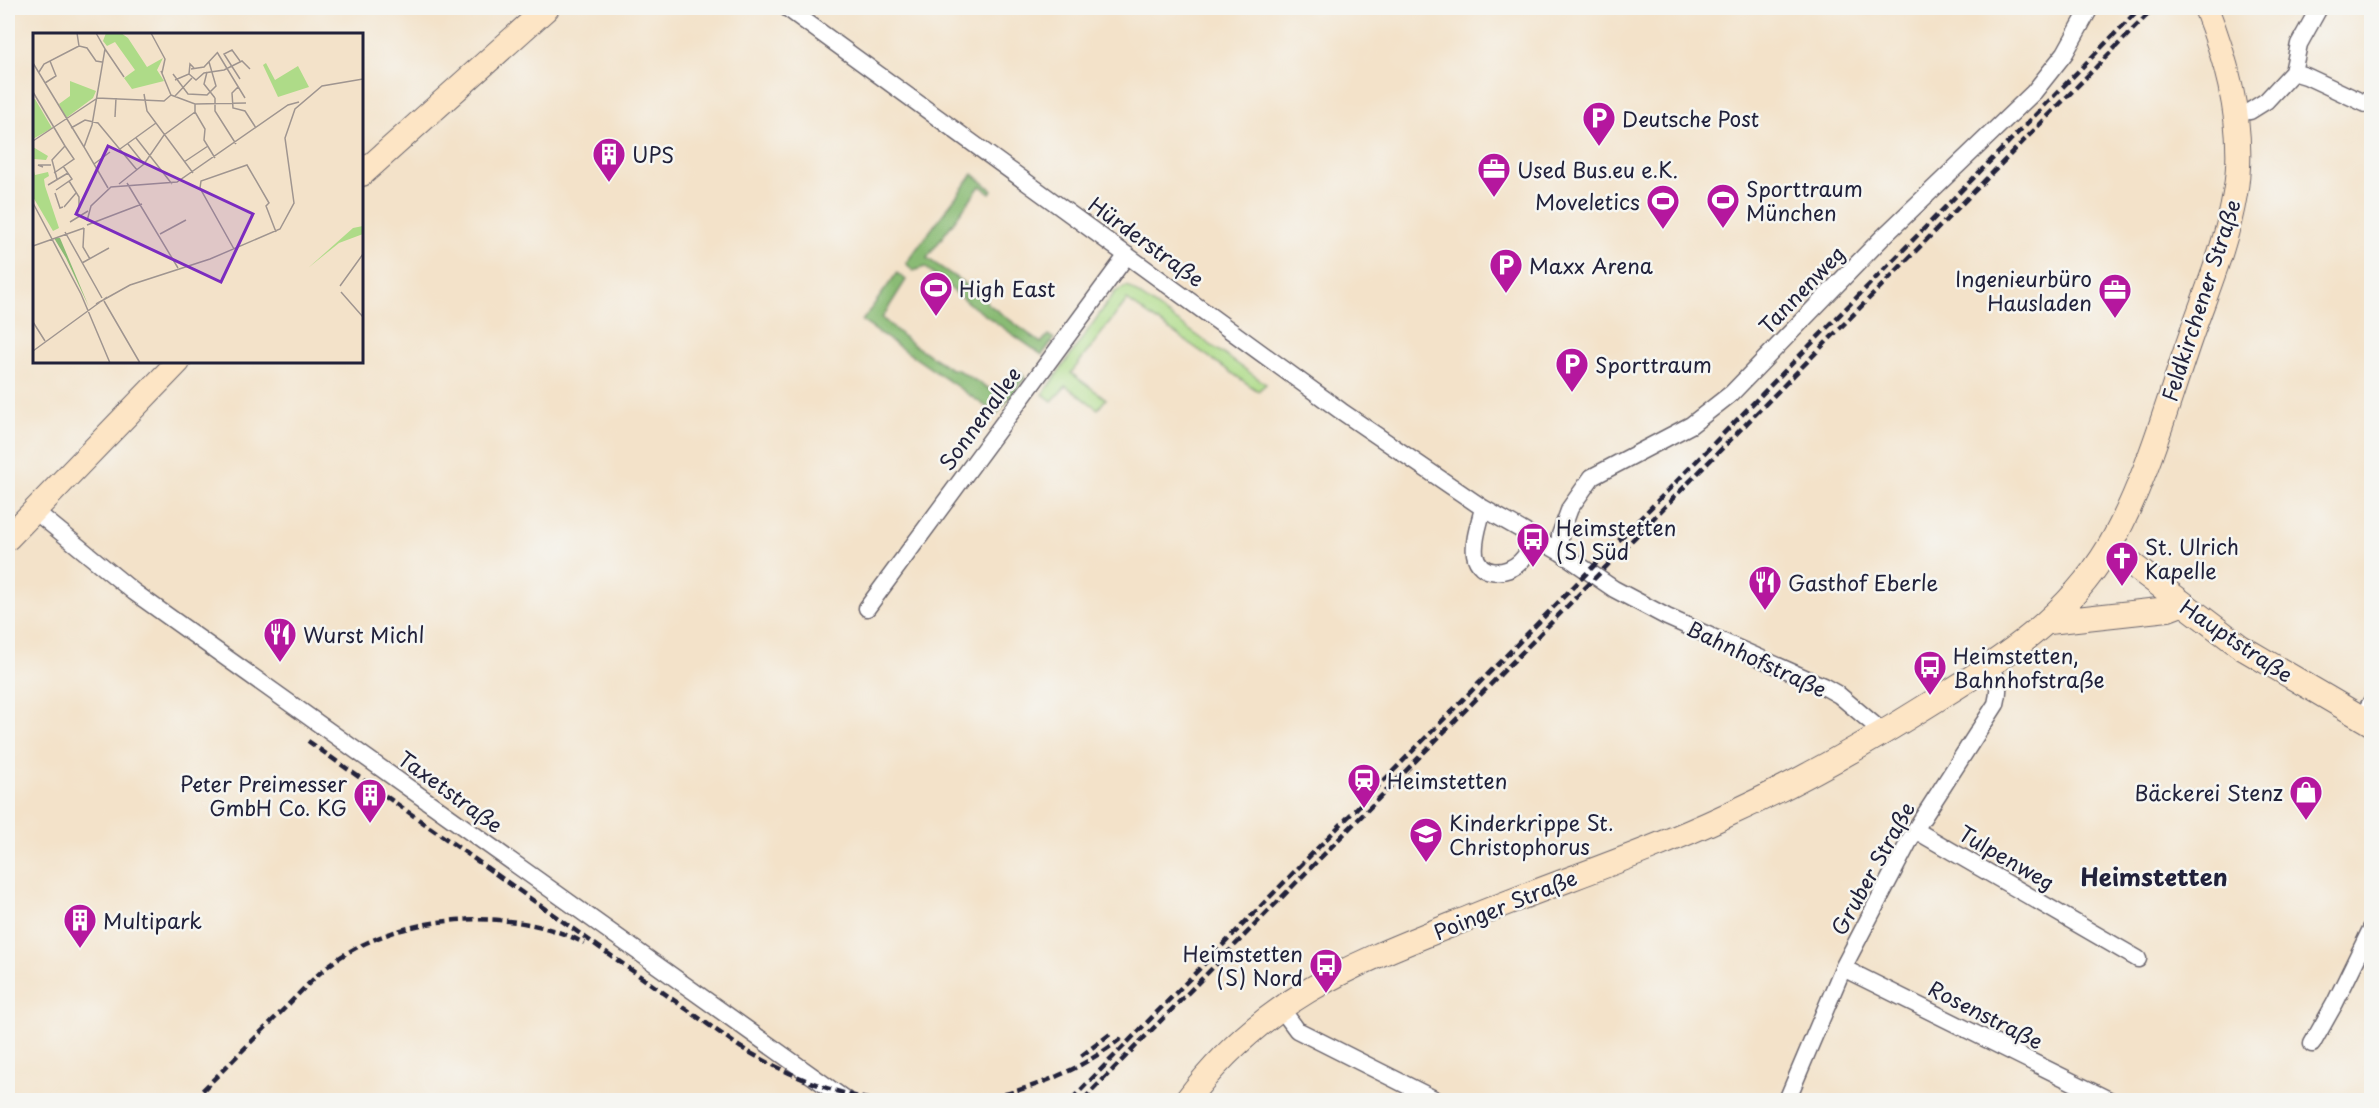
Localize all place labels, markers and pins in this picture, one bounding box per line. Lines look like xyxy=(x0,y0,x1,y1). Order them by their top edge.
parking icon: Deutsche Post xyxy=(1581,100,1617,147)
place label: Deutsche Post xyxy=(1622,102,1759,134)
building icon: UPS xyxy=(591,136,627,183)
place label: UPS xyxy=(632,138,675,170)
office icon: Used Bus.eu e.K. xyxy=(1476,151,1512,198)
place label: Used Bus.eu e.K. xyxy=(1517,153,1678,185)
place label: Sporttraum München xyxy=(1746,172,1863,228)
sports icon: Sporttraum München xyxy=(1705,182,1741,229)
sports icon: Moveletics xyxy=(1645,183,1681,230)
place label: Moveletics xyxy=(1535,185,1640,217)
parking icon: Maxx Arena xyxy=(1488,247,1524,294)
place label: Maxx Arena xyxy=(1529,249,1653,281)
place label: Ingenieurbüro Hausladen xyxy=(1955,262,2092,318)
sports icon: High East xyxy=(918,270,954,317)
place label: High East xyxy=(959,272,1056,304)
office icon: Ingenieurbüro Hausladen xyxy=(2097,272,2133,319)
parking icon: Sporttraum xyxy=(1554,346,1590,393)
place label: Sporttraum xyxy=(1595,348,1712,380)
place label: Heimstetten (S) Süd xyxy=(1556,511,1676,567)
bus stop icon: Heimstetten (S) Süd xyxy=(1515,521,1551,568)
place label: St. Ulrich Kapelle xyxy=(2145,530,2239,586)
church icon: St. Ulrich Kapelle xyxy=(2104,540,2140,587)
restaurant icon: Gasthof Eberle xyxy=(1747,564,1783,611)
place label: Gasthof Eberle xyxy=(1788,566,1938,598)
restaurant icon: Wurst Michl xyxy=(262,616,298,663)
place label: Wurst Michl xyxy=(303,618,425,650)
place label: Heimstetten, Bahnhofstraße xyxy=(1953,639,2105,695)
bus stop icon: Heimstetten, Bahnhofstraße xyxy=(1912,649,1948,696)
station icon: Heimstetten xyxy=(1346,762,1382,809)
place label: Heimstetten xyxy=(1387,764,1507,796)
place label: Peter Preimesser GmbH Co. KG xyxy=(180,767,347,823)
shop icon: Bäckerei Stenz xyxy=(2288,774,2324,821)
place label: Bäckerei Stenz xyxy=(2134,776,2283,808)
building icon: Peter Preimesser GmbH Co. KG xyxy=(352,777,388,824)
place label: Kinderkrippe St. Christophorus xyxy=(1449,806,1614,862)
school or university icon: Kinderkrippe St. Christophorus xyxy=(1408,816,1444,863)
building icon: Multipark xyxy=(62,902,98,949)
place label: Multipark xyxy=(103,904,202,936)
place label: Heimstetten (S) Nord xyxy=(1183,937,1303,993)
bus stop icon: Heimstetten (S) Nord xyxy=(1308,947,1344,994)

